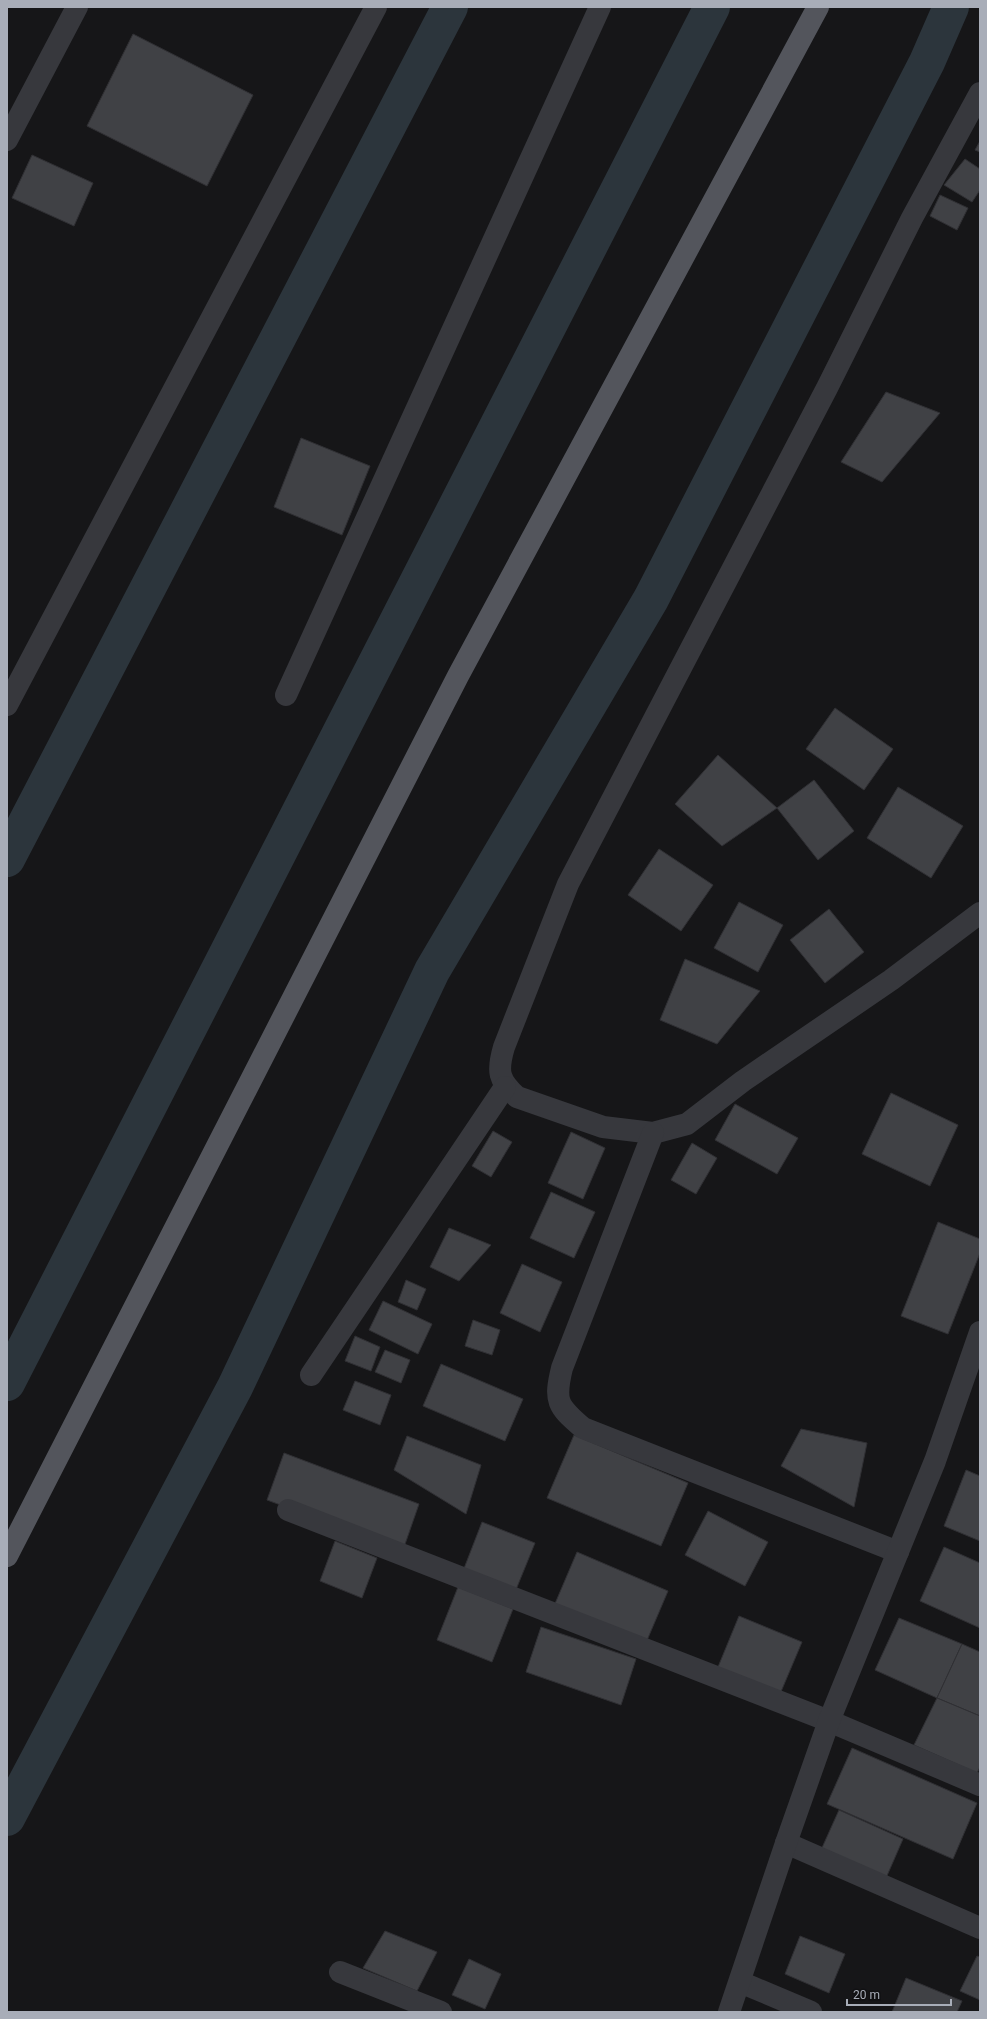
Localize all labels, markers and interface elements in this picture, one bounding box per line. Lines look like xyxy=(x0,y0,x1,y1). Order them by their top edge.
scale bar xyxy=(847,1981,951,2007)
text: 20 m xyxy=(853,1988,880,2002)

